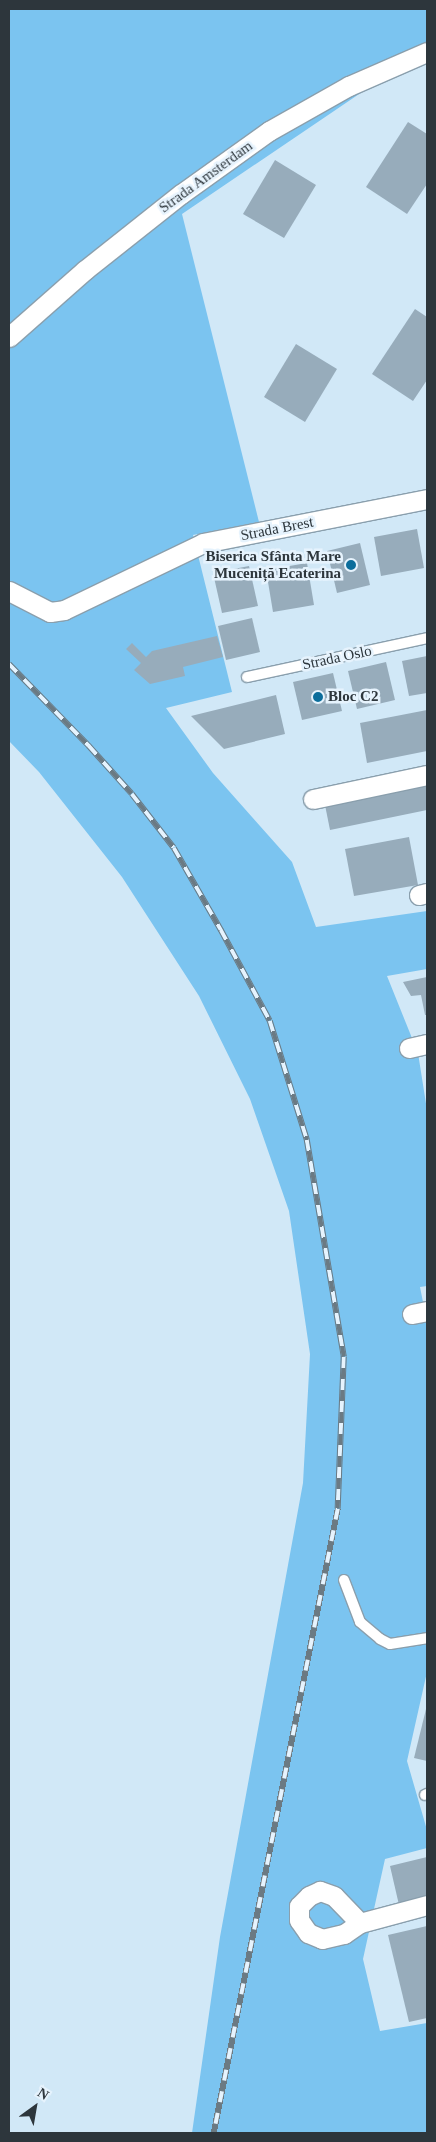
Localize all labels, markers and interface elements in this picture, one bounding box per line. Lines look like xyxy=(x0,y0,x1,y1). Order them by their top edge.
street label: Strada Amsterdam xyxy=(155,137,257,217)
street label: Strada Brest xyxy=(239,513,315,545)
place label: Biserica Sfânta Mare Muceniță Ecaterina xyxy=(205,547,341,582)
marker: Biserica Sfânta Mare Muceniță Ecaterina xyxy=(345,559,357,571)
street label: Strada Oslo xyxy=(301,642,373,674)
place label: Bloc C2 xyxy=(328,688,378,706)
marker: Bloc C2 xyxy=(312,691,324,703)
north arrow xyxy=(10,2082,60,2132)
text: N xyxy=(35,2085,51,2103)

